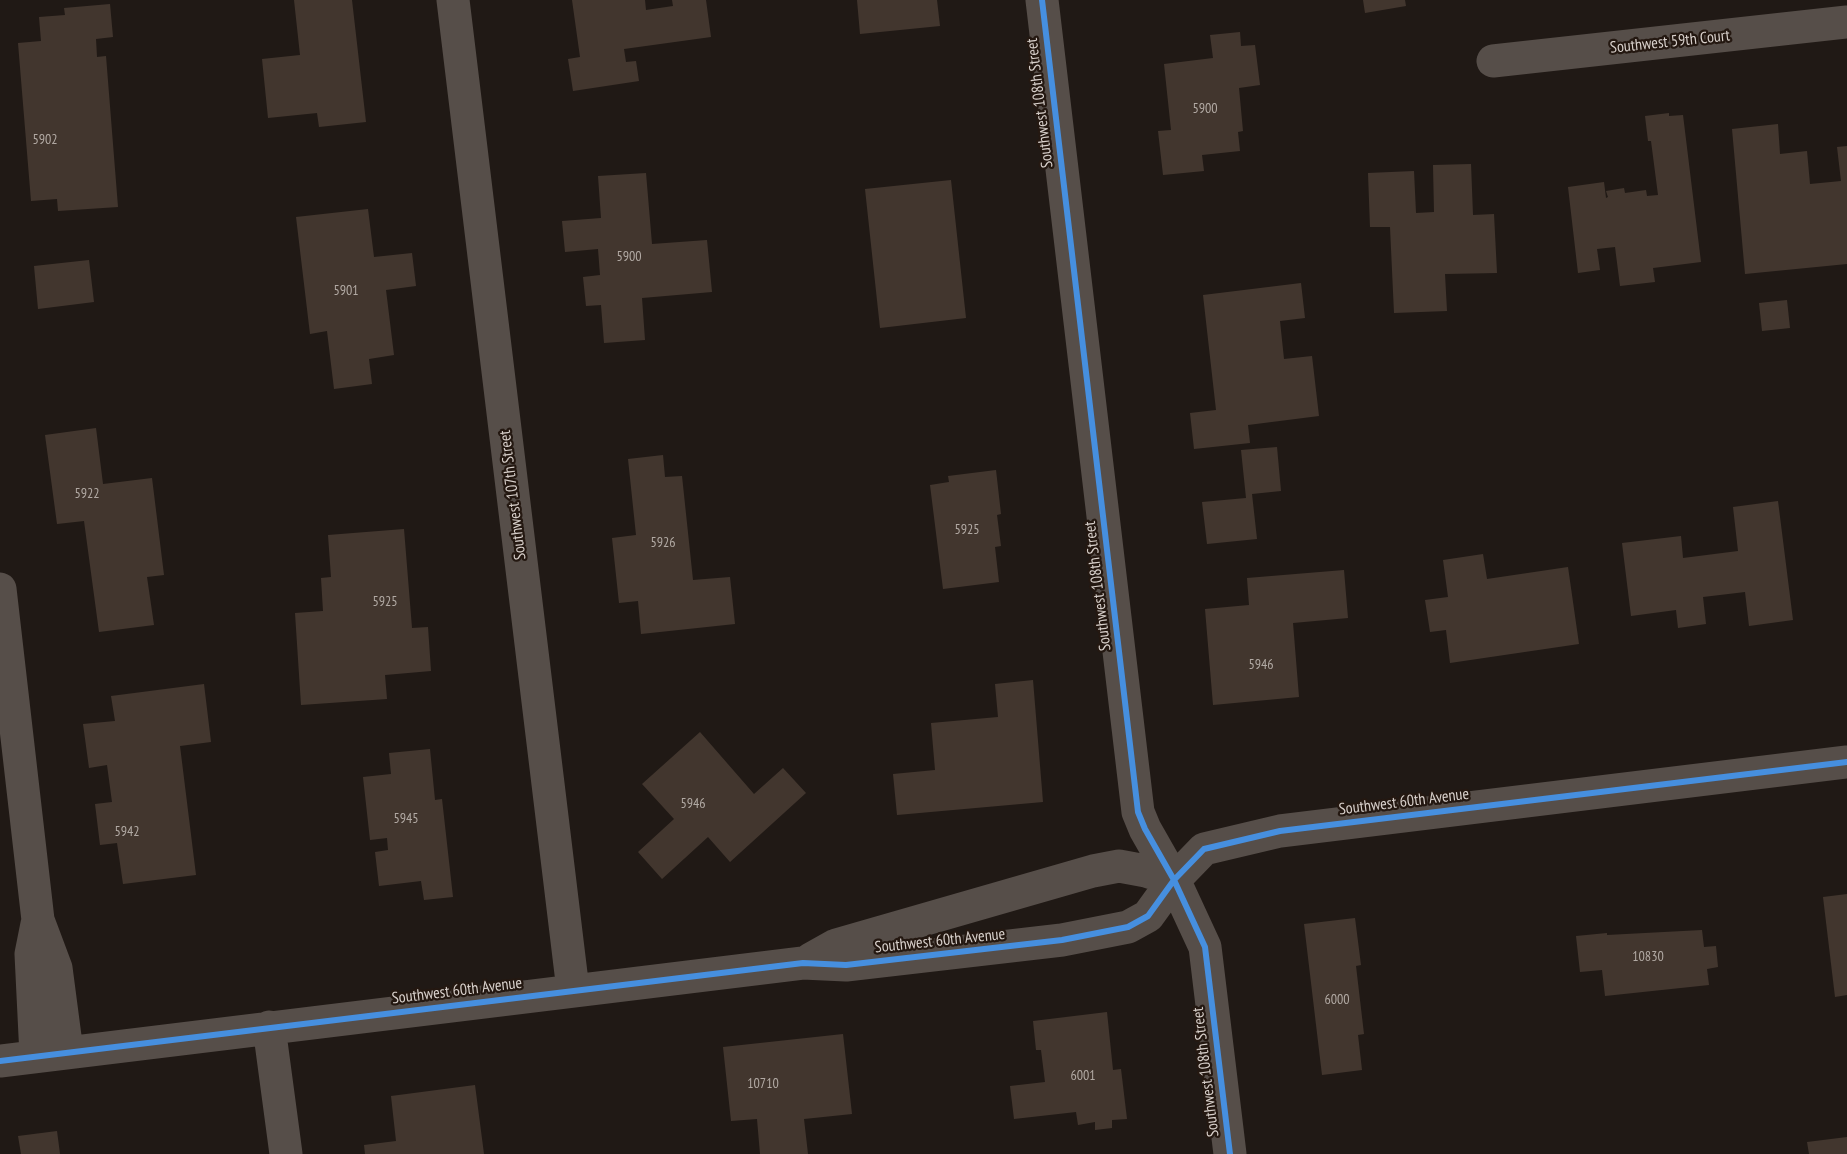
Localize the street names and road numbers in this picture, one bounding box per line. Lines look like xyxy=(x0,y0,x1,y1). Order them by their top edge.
street label: Southwest 59th Court xyxy=(1609,26,1731,58)
street label: Southwest 108th Street xyxy=(1023,37,1057,169)
street label: Southwest 107th Street xyxy=(496,429,530,561)
street label: Southwest 108th Street xyxy=(1081,520,1115,652)
street label: Southwest 60th Avenue xyxy=(1338,784,1470,820)
street label: Southwest 60th Avenue xyxy=(874,925,1006,957)
street label: Southwest 60th Avenue xyxy=(391,973,523,1009)
street label: Southwest 108th Street xyxy=(1189,1006,1223,1138)

